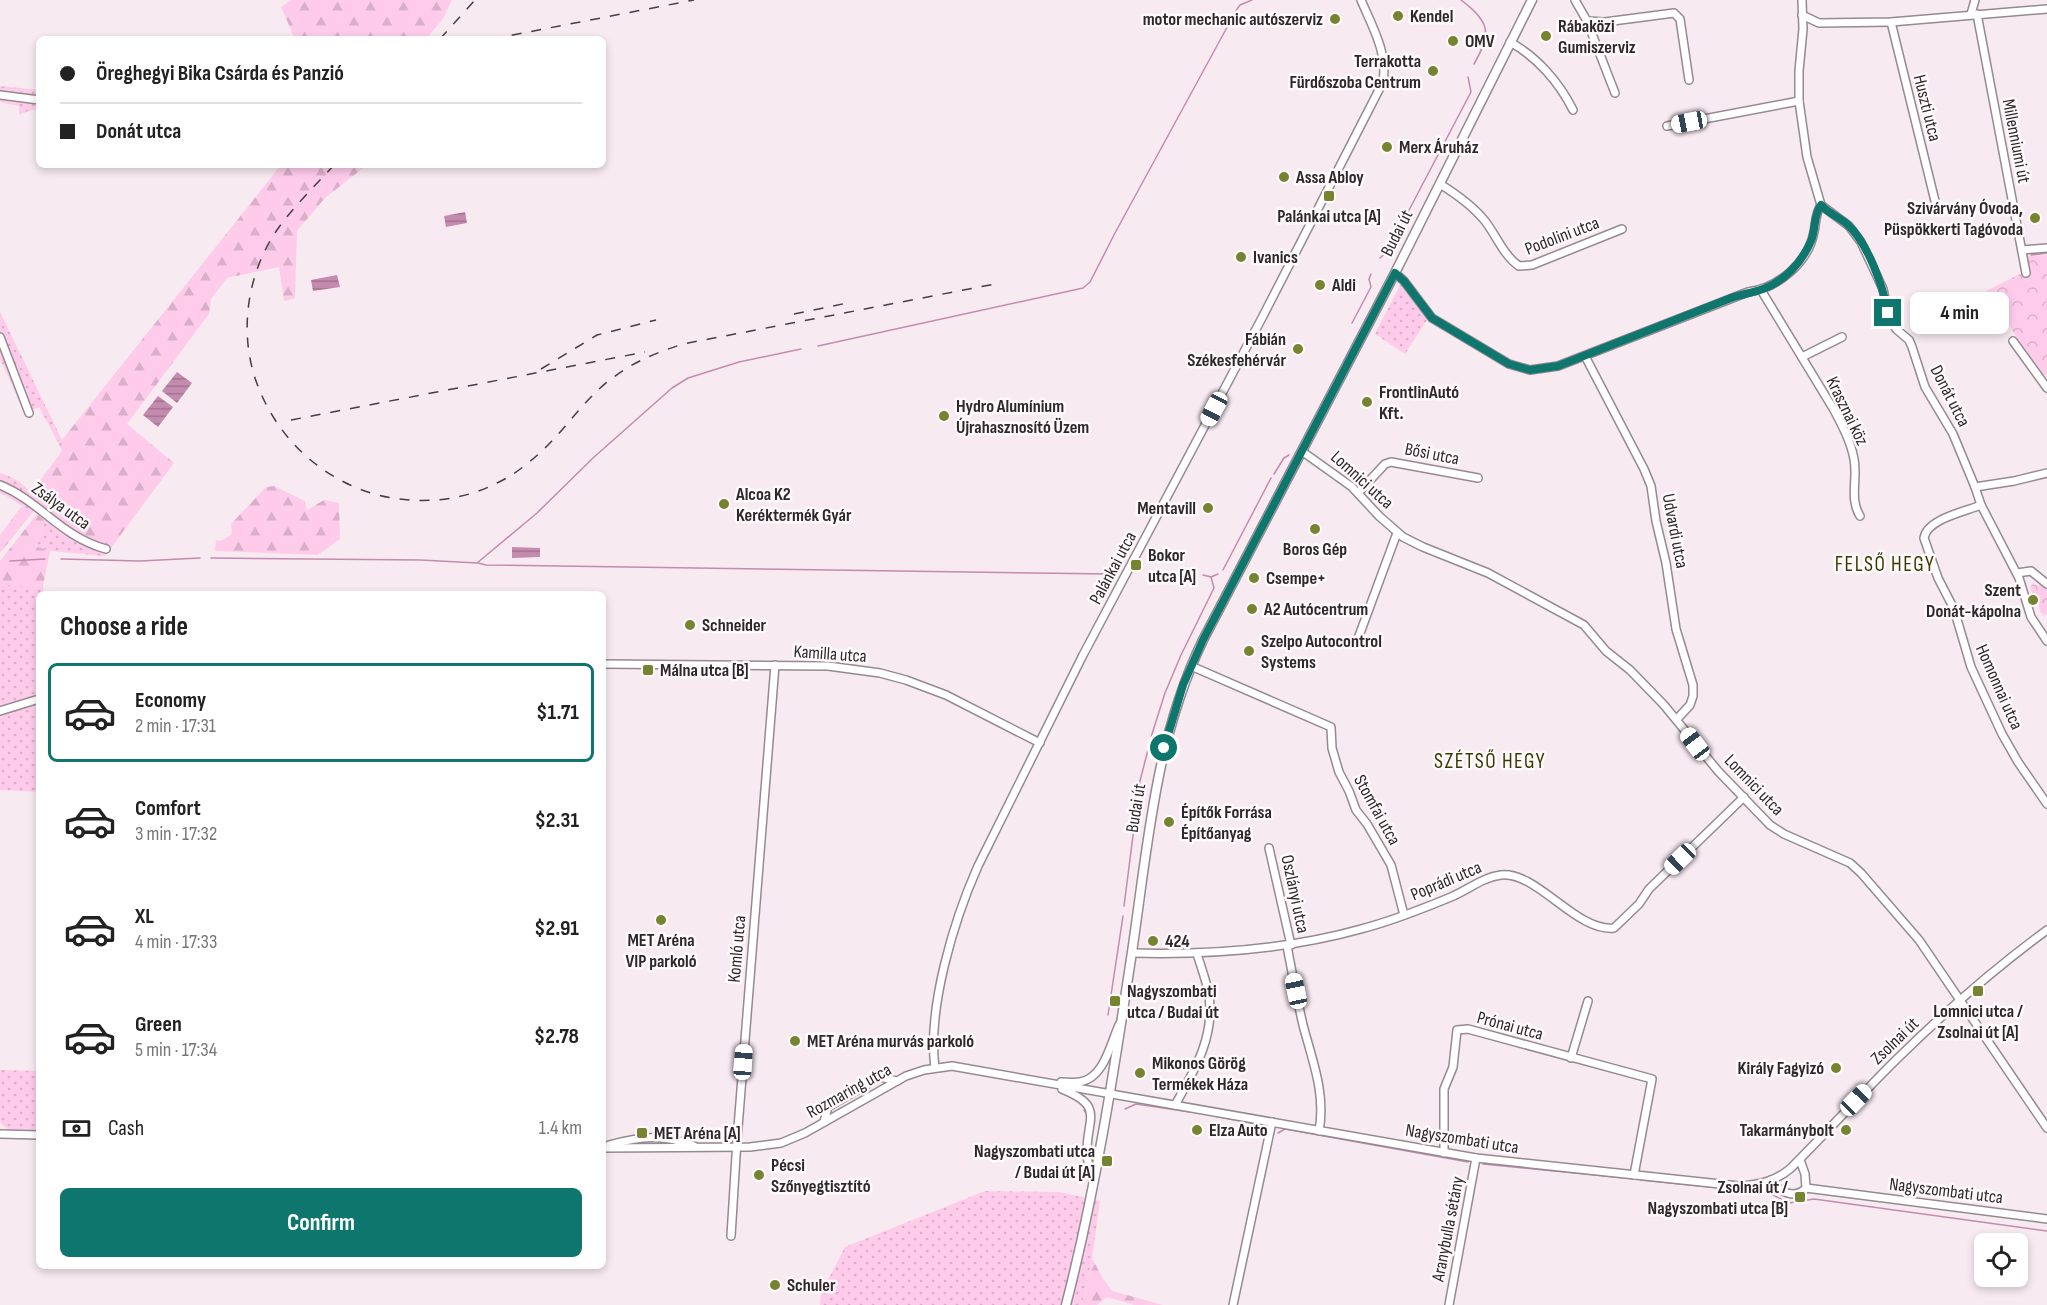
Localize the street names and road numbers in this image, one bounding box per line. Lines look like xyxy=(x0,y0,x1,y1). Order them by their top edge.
street label: Huszti utca xyxy=(1909,73,1945,144)
street label: Millenniumi út xyxy=(1998,97,2035,185)
street label: Budai út xyxy=(1376,206,1418,260)
street label: Podolini utca xyxy=(1522,212,1602,260)
street label: Donát utca xyxy=(1926,362,1974,430)
street label: Krasznai köz xyxy=(1821,373,1873,449)
street label: Bősi utca xyxy=(1403,438,1461,470)
street label: Lomnici utca xyxy=(1326,447,1398,514)
street label: Zsálya utca xyxy=(28,478,94,534)
street label: Udvardi utca xyxy=(1657,492,1693,570)
street label: Palánkai utca xyxy=(1085,528,1141,608)
street label: Kamilla utca xyxy=(793,641,867,667)
street label: Homonnai utca xyxy=(1971,641,2027,733)
street label: Lomnici utca xyxy=(1720,750,1788,820)
street label: Stomfai utca xyxy=(1349,771,1405,849)
street label: Budai út xyxy=(1122,782,1150,834)
street label: Oszlányi utca xyxy=(1276,853,1314,935)
street label: Poprádi utca xyxy=(1407,857,1485,905)
street label: Komló utca xyxy=(724,914,750,983)
street label: Prónai utca xyxy=(1475,1007,1545,1045)
street label: Zsolnai út xyxy=(1867,1013,1924,1069)
street label: Rozmaring utca xyxy=(803,1059,895,1123)
street label: Nagyszombati utca xyxy=(1404,1120,1520,1158)
street label: Nagyszombati utca xyxy=(1888,1174,2004,1208)
street label: Aranybulla sétány xyxy=(1427,1175,1468,1284)

